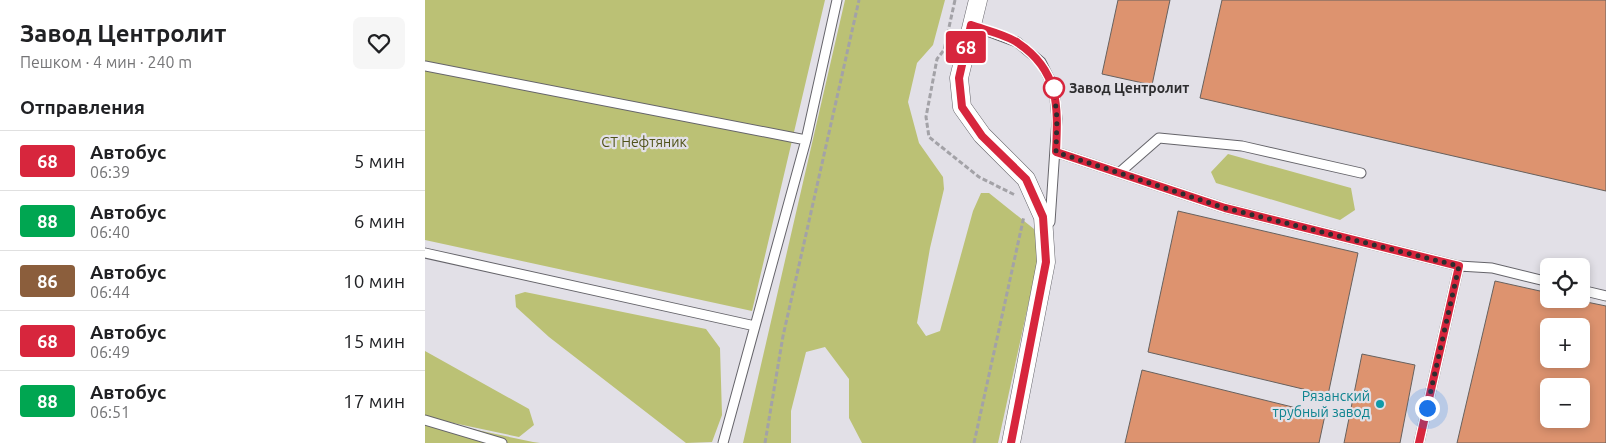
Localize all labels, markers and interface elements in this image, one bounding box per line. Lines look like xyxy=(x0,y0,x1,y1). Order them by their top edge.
button: heart xyxy=(353,17,405,69)
text: Завод Центролит xyxy=(20,20,226,47)
line badge: 68 xyxy=(943,31,989,63)
text: 68 xyxy=(956,37,976,57)
text: Пешком · 4 мин · 240 m xyxy=(20,53,192,71)
marker: Завод Центролит xyxy=(1043,77,1065,99)
place label: Завод Центролит xyxy=(1069,80,1189,96)
text: Отправления xyxy=(20,96,145,118)
park label: СТ Нефтяник xyxy=(601,134,687,150)
text: Автобус xyxy=(90,141,166,163)
text: 5 мин xyxy=(354,150,405,172)
text: 68 xyxy=(37,151,58,171)
text: 06:39 xyxy=(90,163,130,181)
text: Автобус xyxy=(90,201,166,223)
text: 6 мин xyxy=(354,210,405,232)
text: 88 xyxy=(37,211,58,231)
text: 06:40 xyxy=(90,223,130,241)
map controls xyxy=(1540,258,1590,428)
button: locate xyxy=(1540,258,1590,308)
text: Автобус xyxy=(90,261,166,283)
text: 10 мин xyxy=(343,270,405,292)
text: 86 xyxy=(37,271,58,291)
text: 06:44 xyxy=(90,283,130,301)
button: + xyxy=(1540,318,1590,368)
text: Автобус xyxy=(90,321,166,343)
text: 15 мин xyxy=(343,330,405,352)
text: 68 xyxy=(37,331,58,351)
text: 06:49 xyxy=(90,343,130,361)
button: − xyxy=(1540,378,1590,428)
text: Автобус xyxy=(90,381,166,403)
place label: Рязанский трубный завод xyxy=(1273,388,1370,420)
text: 17 мин xyxy=(343,390,405,412)
text: 88 xyxy=(37,391,58,411)
your location xyxy=(1415,396,1440,421)
marker: Рязанский трубный завод xyxy=(1374,398,1386,410)
text: 06:51 xyxy=(90,403,130,421)

